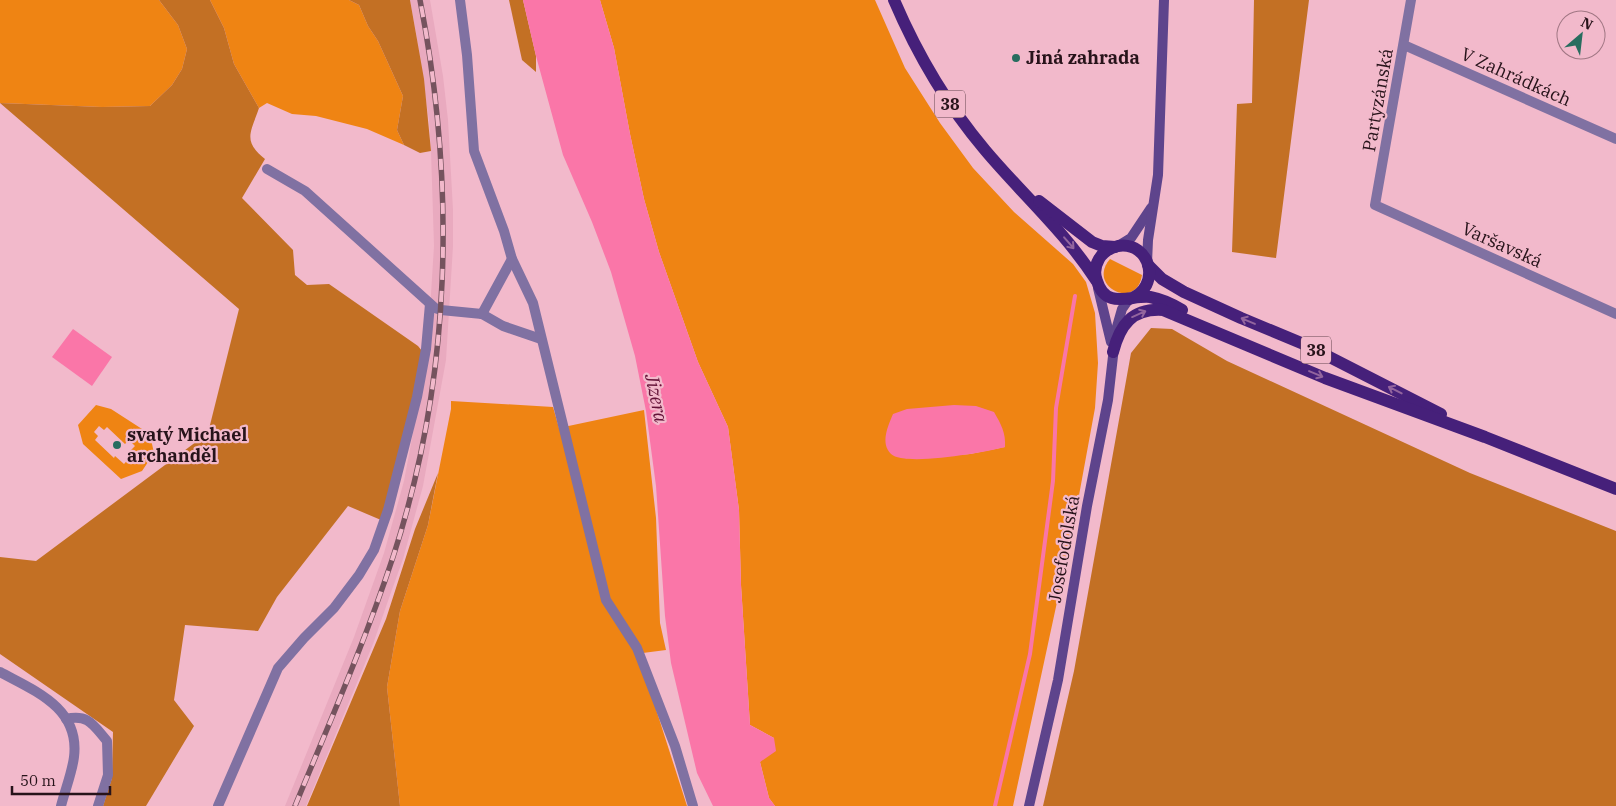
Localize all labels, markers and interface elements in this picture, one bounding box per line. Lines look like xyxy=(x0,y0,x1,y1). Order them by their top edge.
north arrow xyxy=(1556,10,1606,60)
text: N xyxy=(1578,13,1596,34)
street label: V Zahrádkách xyxy=(1458,42,1575,111)
place label: Jiná zahrada xyxy=(1026,46,1140,69)
street label: Partyzánská xyxy=(1357,46,1398,153)
marker: Jiná zahrada xyxy=(1010,52,1022,64)
road number: 38 xyxy=(935,90,965,118)
street label: Varšavská xyxy=(1458,217,1546,273)
one-way arrow xyxy=(1063,236,1074,249)
one-way arrow xyxy=(1131,309,1146,319)
one-way arrow xyxy=(1241,316,1256,326)
road number: 38 xyxy=(1301,336,1331,364)
water label: Jizera xyxy=(640,370,674,425)
one-way arrow xyxy=(1308,370,1323,379)
one-way arrow xyxy=(1388,385,1403,395)
place label: svatý Michael archanděl xyxy=(127,423,247,467)
marker: svatý Michael archanděl xyxy=(111,439,123,451)
street label: Josefodolská xyxy=(1043,493,1084,604)
scale bar xyxy=(12,764,110,796)
text: 50 m xyxy=(20,771,56,790)

